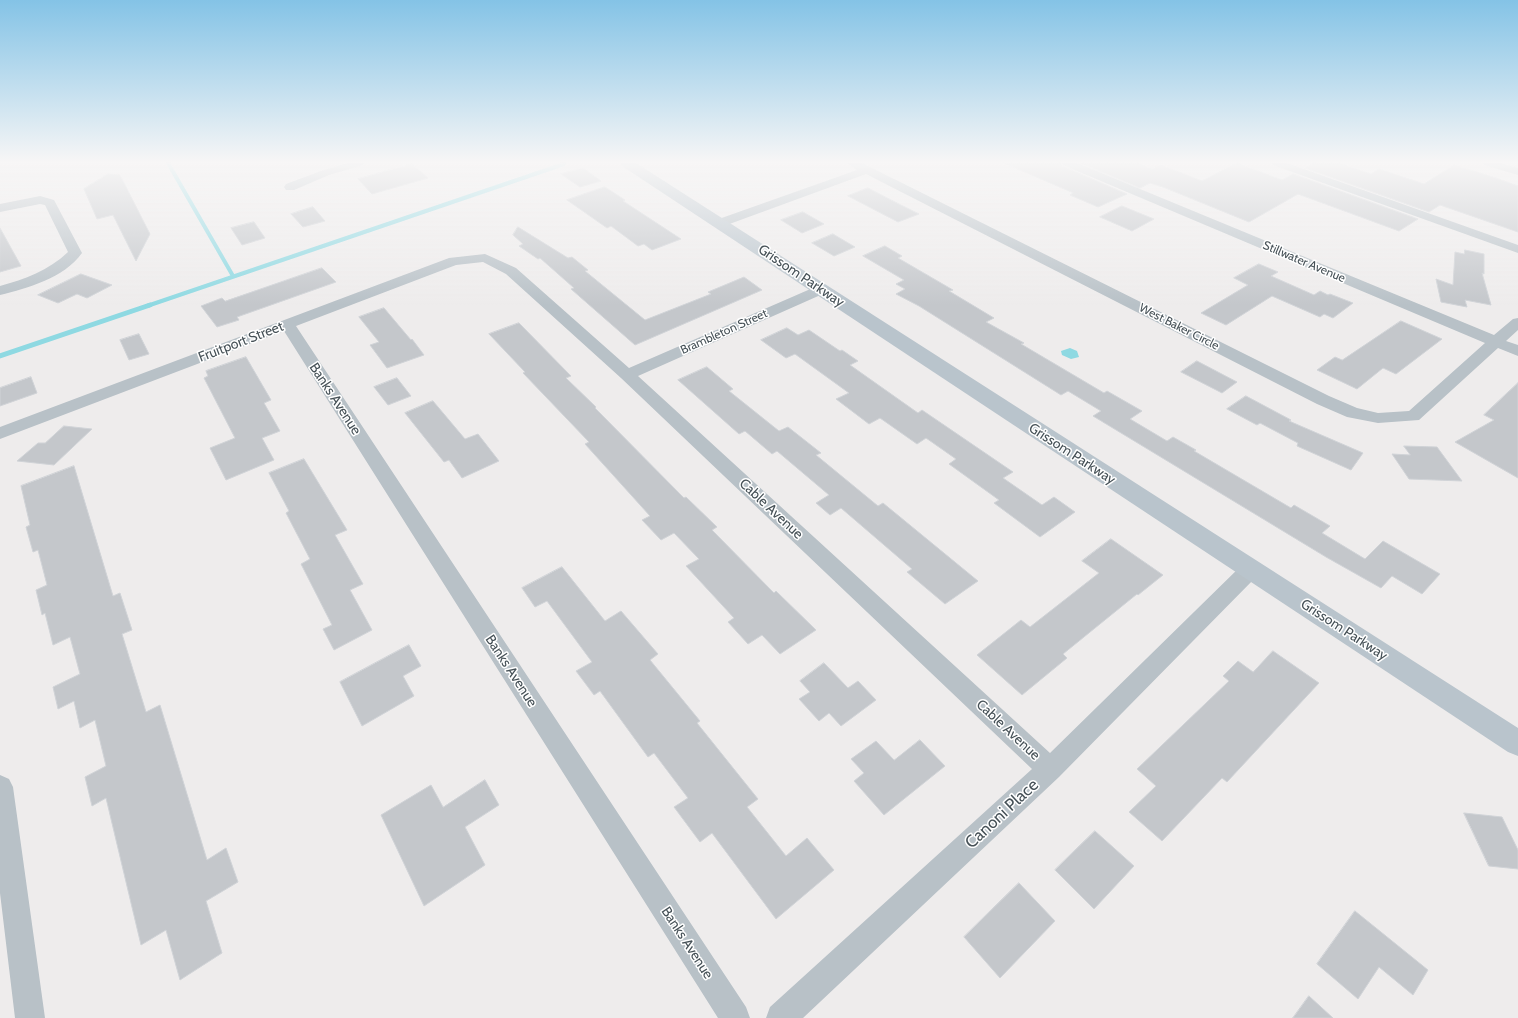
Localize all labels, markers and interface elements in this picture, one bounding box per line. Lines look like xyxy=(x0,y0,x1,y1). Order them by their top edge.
street label: Stillwater Avenue xyxy=(1261,238,1347,286)
street label: Grissom Parkway xyxy=(755,241,847,311)
street label: West Baker Circle xyxy=(1137,301,1221,353)
street label: Brambleton Street xyxy=(678,306,770,358)
street label: Fruitport Street xyxy=(196,318,286,366)
street label: Banks Avenue xyxy=(305,360,365,438)
street label: Grissom Parkway xyxy=(1025,420,1119,488)
street label: Cable Avenue xyxy=(736,475,806,543)
street label: Grissom Parkway xyxy=(1297,596,1391,664)
street label: Banks Avenue xyxy=(481,632,541,710)
street label: Cable Avenue xyxy=(973,696,1043,764)
street label: Canoni Place xyxy=(961,775,1043,853)
street label: Banks Avenue xyxy=(657,904,717,982)

